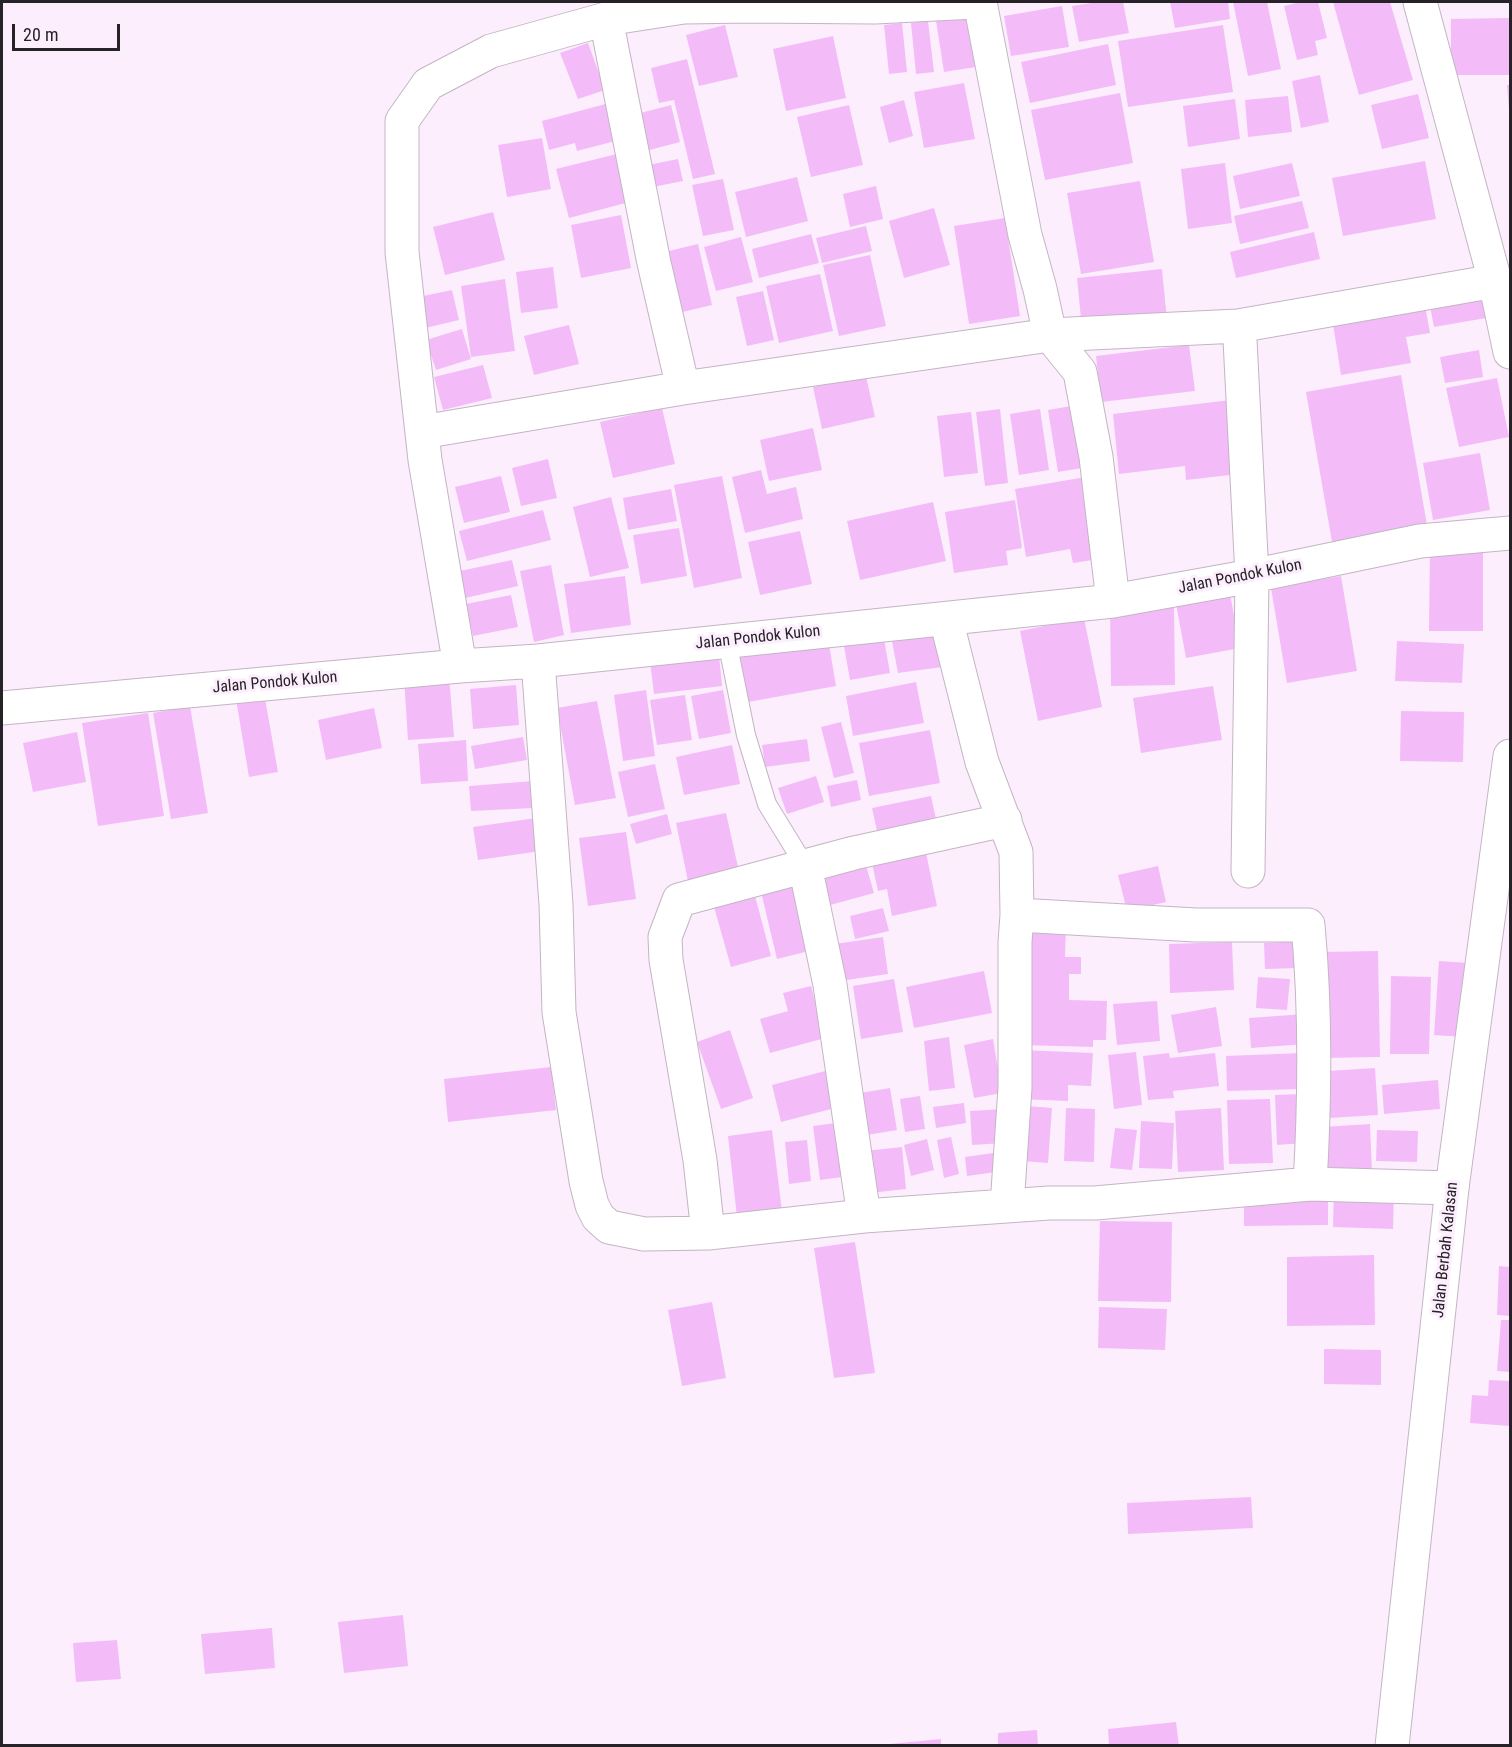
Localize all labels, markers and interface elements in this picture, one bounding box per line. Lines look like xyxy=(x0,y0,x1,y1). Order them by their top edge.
scale bar xyxy=(15,12,123,50)
text: 20 m xyxy=(23,24,58,45)
street label: Jalan Pondok Kulon xyxy=(1177,556,1303,598)
street label: Jalan Pondok Kulon xyxy=(695,622,821,654)
street label: Jalan Pondok Kulon xyxy=(212,668,338,698)
street label: Jalan Berbah Kalasan xyxy=(1429,1181,1463,1319)

